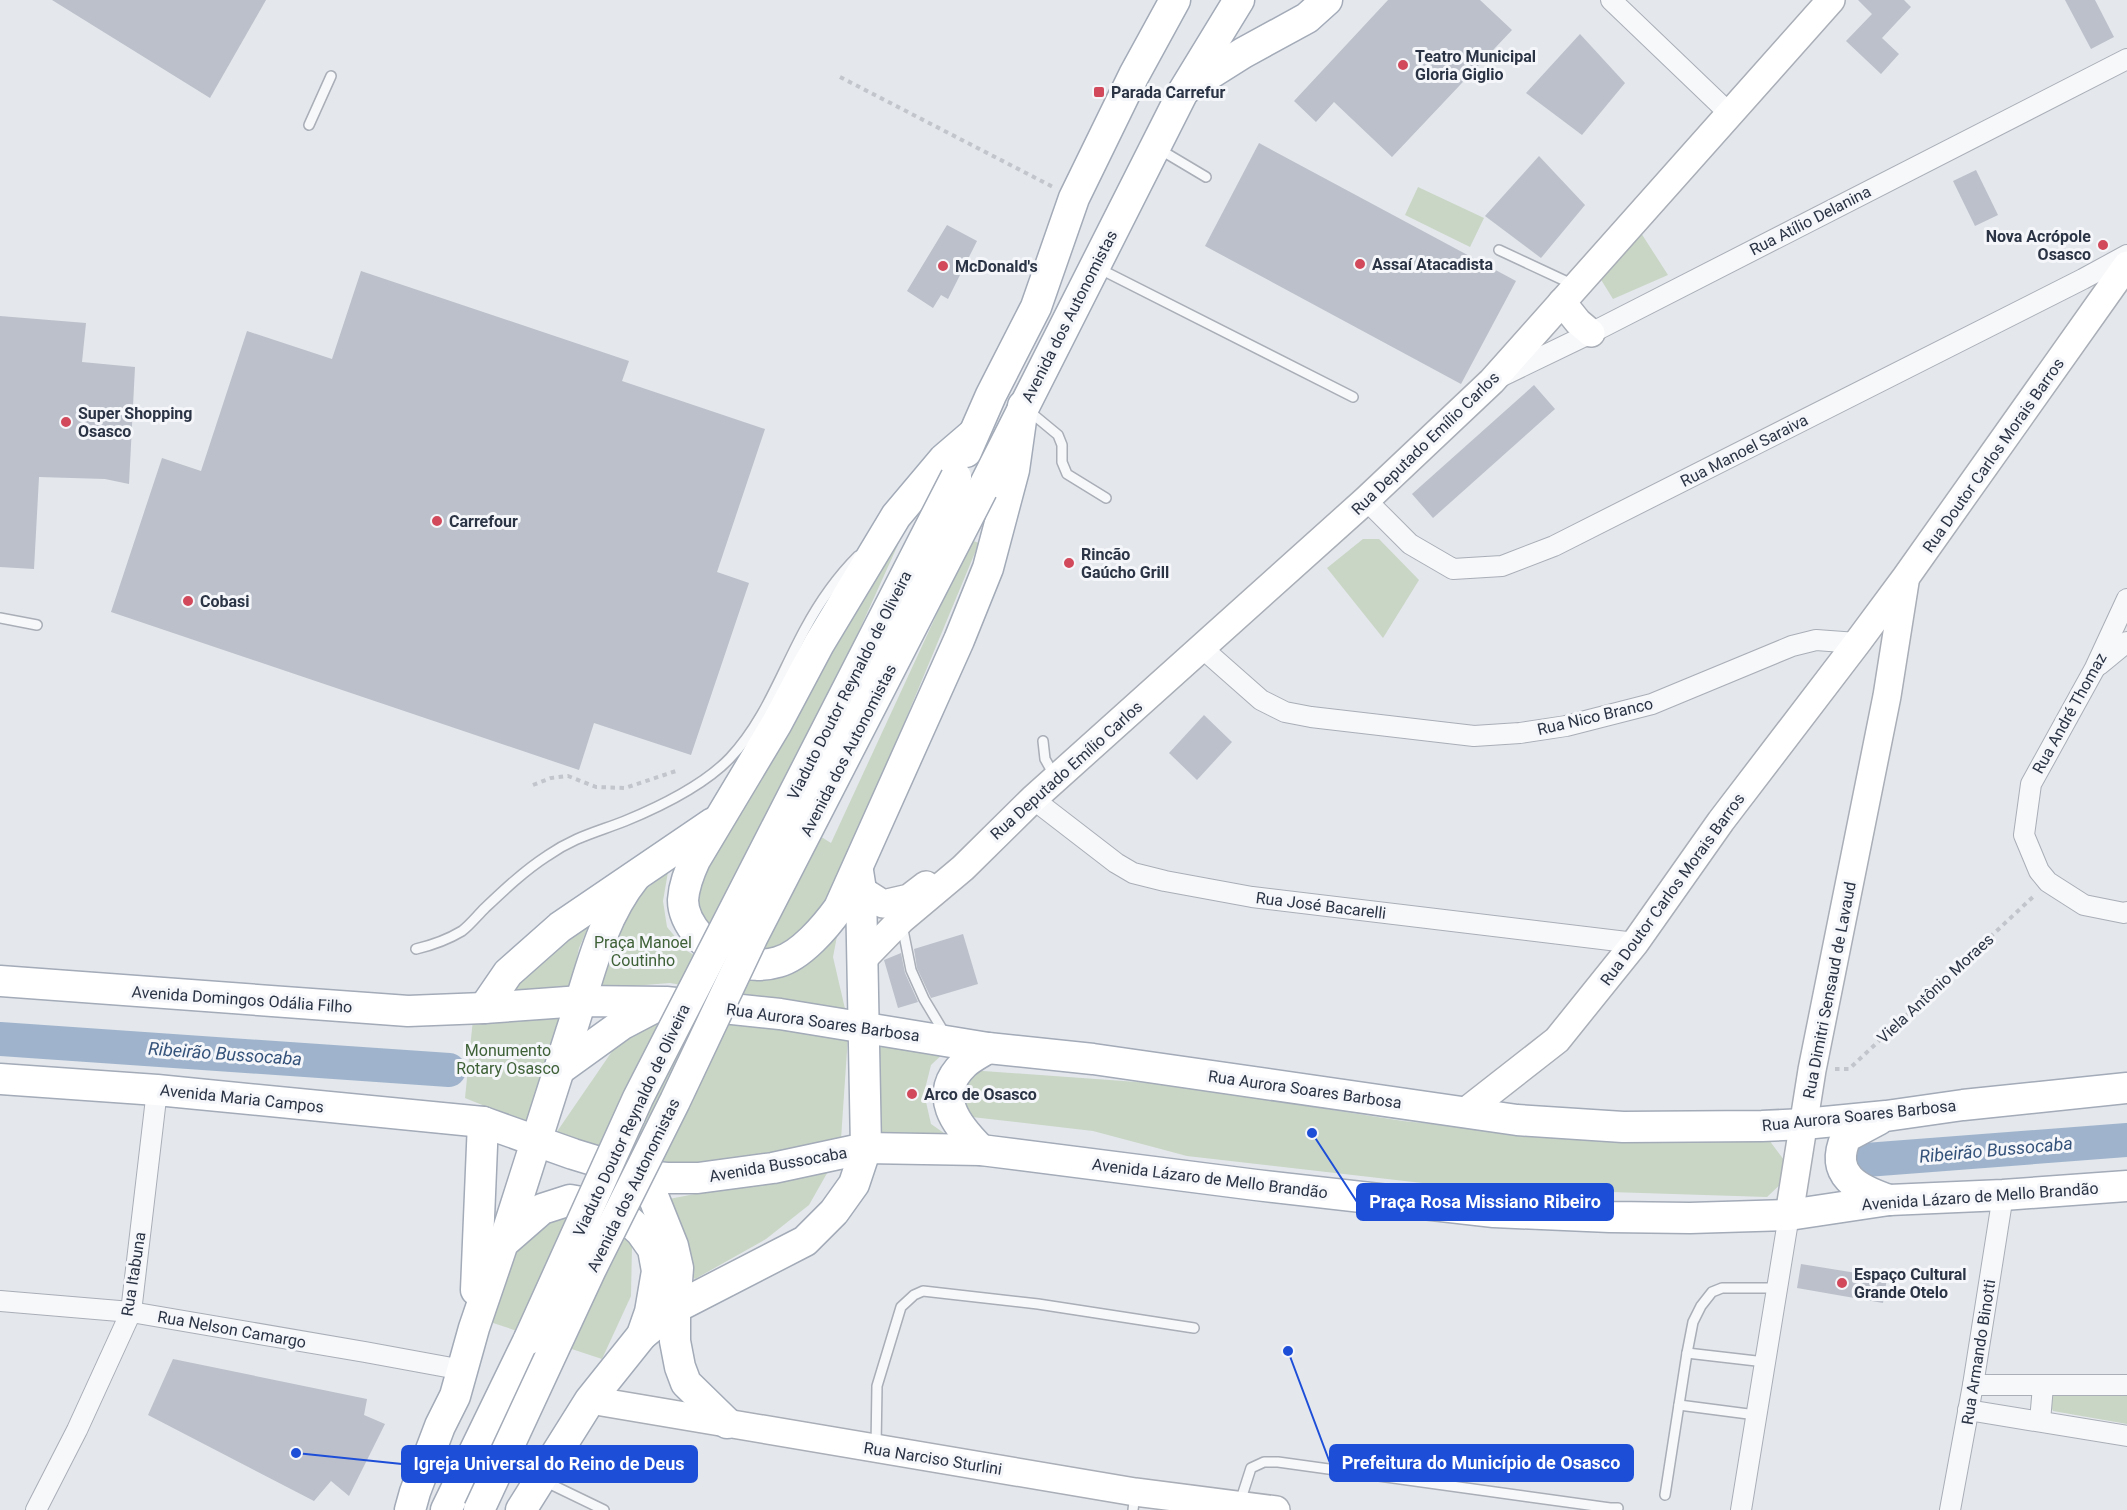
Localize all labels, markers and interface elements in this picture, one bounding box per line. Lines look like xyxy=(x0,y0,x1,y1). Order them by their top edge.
place label: Teatro Municipal Gloria Giglio xyxy=(1415,47,1536,84)
marker: Teatro Municipal Gloria Giglio xyxy=(1396,58,1410,72)
place label: Parada Carrefur xyxy=(1111,83,1225,102)
marker: Parada Carrefur xyxy=(1092,85,1106,99)
street label: Rua Atílio Delanina xyxy=(1746,182,1874,259)
street label: Avenida dos Autonomistas xyxy=(1018,227,1121,405)
place label: Nova Acrópole Osasco xyxy=(1986,227,2091,264)
marker: Nova Acrópole Osasco xyxy=(2096,238,2110,252)
place label: Assaí Atacadista xyxy=(1372,255,1493,274)
place label: McDonald's xyxy=(955,257,1038,276)
marker: Assaí Atacadista xyxy=(1353,257,1367,271)
marker: McDonald's xyxy=(936,259,950,273)
street label: Rua Doutor Carlos Morais Barros xyxy=(1919,354,2068,556)
street label: Rua Deputado Emílio Carlos xyxy=(1348,368,1503,519)
place label: Super Shopping Osasco xyxy=(78,404,192,441)
street label: Rua Manoel Saraiva xyxy=(1677,410,1811,491)
marker: Super Shopping Osasco xyxy=(59,415,73,429)
place label: Carrefour xyxy=(449,512,518,531)
marker: Carrefour xyxy=(430,514,444,528)
place label: Rincão Gaúcho Grill xyxy=(1081,545,1169,582)
marker: Rincão Gaúcho Grill xyxy=(1062,556,1076,570)
street label: Viaduto Doutor Reynaldo de Oliveira xyxy=(783,568,916,803)
place label: Cobasi xyxy=(200,592,250,611)
marker: Cobasi xyxy=(181,594,195,608)
street label: Rua André Thomaz xyxy=(2028,649,2111,777)
street label: Avenida dos Autonomistas xyxy=(797,661,900,839)
street label: Rua Nico Branco xyxy=(1535,694,1655,739)
street label: Rua Deputado Emílio Carlos xyxy=(986,697,1146,844)
street label: Rua Doutor Carlos Morais Barros xyxy=(1596,789,1749,989)
street label: Rua Dimitri Sensaud de Lavaud xyxy=(1799,880,1860,1100)
street label: Rua José Bacarelli xyxy=(1255,888,1387,923)
street label: Viela Antônio Moraes xyxy=(1873,930,1997,1047)
park label: Praça Manoel Coutinho xyxy=(594,933,692,970)
street label: Avenida Domingos Odália Filho xyxy=(131,982,353,1017)
street label: Rua Aurora Soares Barbosa xyxy=(725,1000,921,1045)
street label: Viaduto Doutor Reynaldo de Oliveira xyxy=(569,1001,694,1239)
water label: Ribeirão Bussocaba xyxy=(147,1038,303,1069)
park label: Monumento Rotary Osasco xyxy=(456,1041,560,1078)
street label: Rua Aurora Soares Barbosa xyxy=(1207,1067,1403,1112)
street label: Avenida Maria Campos xyxy=(159,1080,325,1117)
place label: Arco de Osasco xyxy=(924,1085,1037,1104)
marker: Arco de Osasco xyxy=(905,1087,919,1101)
street label: Avenida dos Autonomistas xyxy=(583,1095,684,1275)
street label: Rua Aurora Soares Barbosa xyxy=(1761,1096,1957,1135)
water label: Ribeirão Bussocaba xyxy=(1918,1132,2074,1167)
street label: Avenida Bussocaba xyxy=(708,1143,849,1186)
street label: Avenida Lázaro de Mello Brandão xyxy=(1091,1155,1329,1202)
street label: Avenida Lázaro de Mello Brandão xyxy=(1861,1179,2099,1214)
callout: Praça Rosa Missiano Ribeiro xyxy=(1357,1184,1613,1220)
text: Praça Rosa Missiano Ribeiro xyxy=(1369,1191,1601,1212)
street label: Rua Itabuna xyxy=(117,1231,150,1318)
place label: Espaço Cultural Grande Otelo xyxy=(1854,1265,1967,1302)
marker: Espaço Cultural Grande Otelo xyxy=(1835,1276,1849,1290)
street label: Rua Armando Binotti xyxy=(1958,1278,1999,1426)
street label: Rua Nelson Camargo xyxy=(156,1307,308,1352)
street label: Rua Narciso Sturlini xyxy=(862,1438,1003,1479)
callout: Prefeitura do Município de Osasco xyxy=(1330,1445,1633,1481)
callout: Igreja Universal do Reino de Deus xyxy=(402,1446,697,1482)
text: Prefeitura do Município de Osasco xyxy=(1342,1452,1620,1473)
text: Igreja Universal do Reino de Deus xyxy=(413,1453,685,1474)

